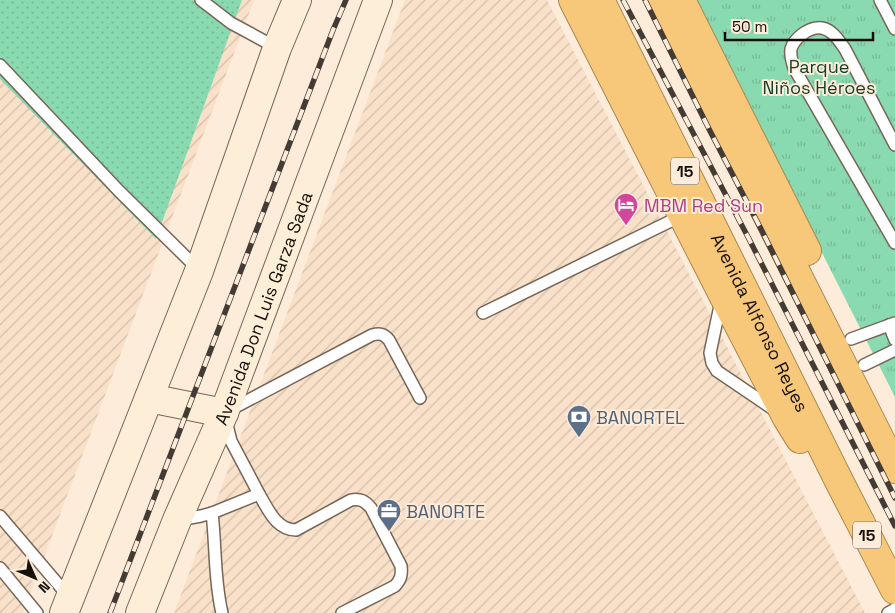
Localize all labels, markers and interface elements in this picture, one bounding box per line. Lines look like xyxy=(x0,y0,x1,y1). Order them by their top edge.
scale bar xyxy=(725,10,872,42)
text: 50 m xyxy=(732,17,767,36)
park label: Parque Niños Héroes xyxy=(763,55,875,99)
road number: 15 xyxy=(671,158,699,185)
street label: Avenida Don Luis Garza Sada xyxy=(209,188,317,428)
hotel icon: MBM Red Sun xyxy=(613,192,639,226)
place label: MBM Red Sun xyxy=(644,194,763,217)
street label: Avenida Alfonso Reyes xyxy=(706,229,814,416)
bank icon: BANORTEL xyxy=(566,404,592,438)
place label: BANORTEL xyxy=(596,406,685,429)
office icon: BANORTE xyxy=(376,498,402,532)
place label: BANORTE xyxy=(406,500,485,523)
road number: 15 xyxy=(853,522,881,548)
north arrow xyxy=(10,553,60,603)
text: N xyxy=(35,578,54,597)

